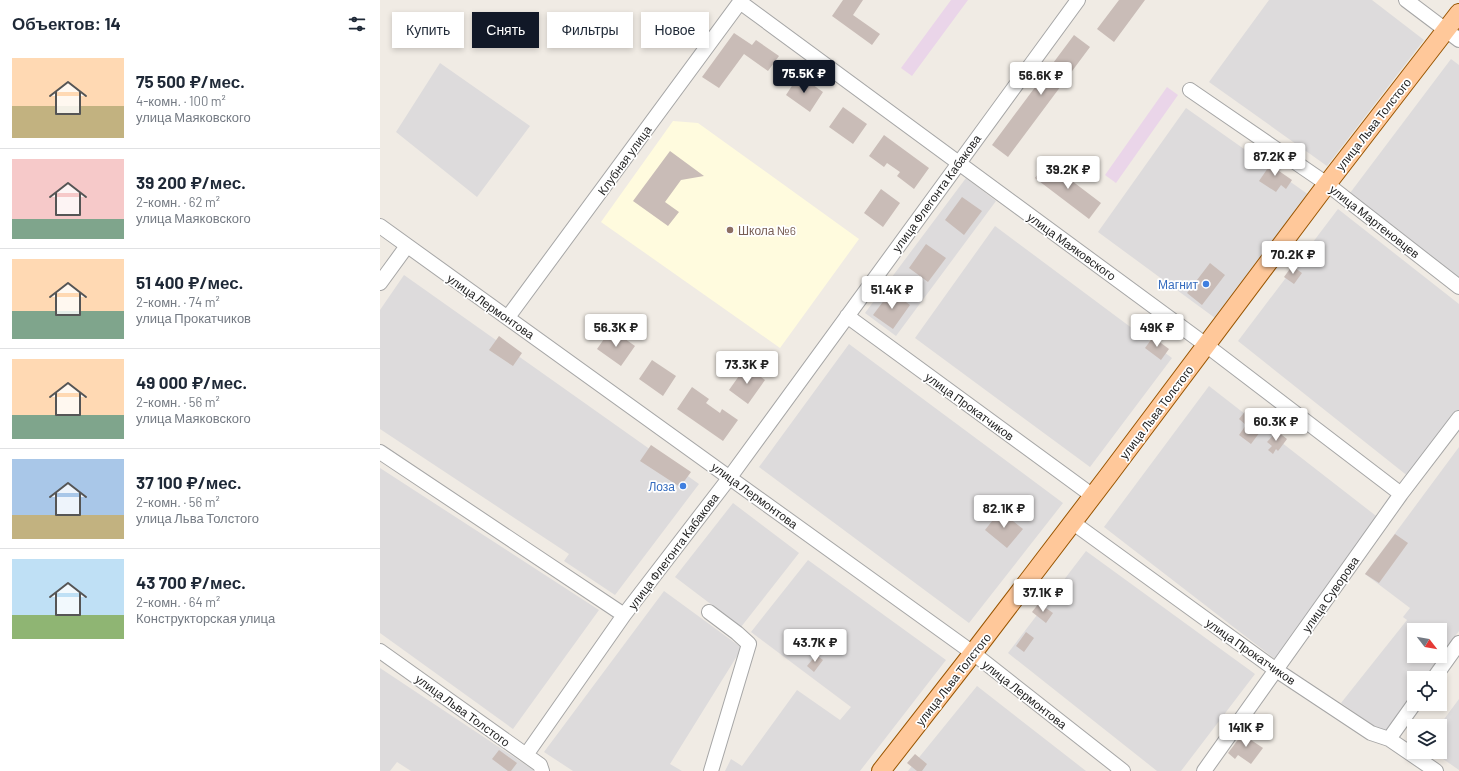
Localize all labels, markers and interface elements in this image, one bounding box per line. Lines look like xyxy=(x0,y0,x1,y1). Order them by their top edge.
chip: Купить xyxy=(392,12,464,48)
chip: Снять xyxy=(472,12,539,48)
chip: Фильтры xyxy=(547,12,633,48)
chip: Новое xyxy=(641,12,709,48)
text: Объектов: 14 xyxy=(12,13,121,33)
icon: filters xyxy=(346,13,368,35)
pin: 75.5K ₽ xyxy=(767,60,841,94)
pin: 56.6K ₽ xyxy=(1004,62,1078,96)
text: 75.5K ₽ xyxy=(782,65,826,81)
text: 56.6K ₽ xyxy=(1019,67,1063,83)
text: 75 500 ₽/мес. xyxy=(136,71,245,91)
icon: home xyxy=(44,74,92,122)
street label: улица Льва Толстого xyxy=(1333,75,1414,174)
text: 4-комн. · 100 m² xyxy=(136,93,226,109)
text: улица Маяковского xyxy=(136,109,251,125)
street label: Клубная улица xyxy=(594,122,655,198)
street label: улица Флегонта Кабакова xyxy=(889,131,984,255)
pin: 87.2K ₽ xyxy=(1238,143,1312,177)
text: 87.2K ₽ xyxy=(1253,148,1297,164)
pin: 39.2K ₽ xyxy=(1031,156,1105,190)
text: 39.2K ₽ xyxy=(1046,161,1090,177)
text: 39 200 ₽/мес. xyxy=(136,172,246,192)
icon: home xyxy=(44,175,92,223)
street label: улица Мартеновцев xyxy=(1327,182,1423,261)
text: 2-комн. · 62 m² xyxy=(136,194,220,210)
street label: улица Маяковского xyxy=(1024,209,1119,284)
text: улица Маяковского xyxy=(136,210,251,226)
place label: Школа №6 xyxy=(738,223,796,237)
marker: Школа №6 xyxy=(725,225,735,235)
pin: 70.2K ₽ xyxy=(1256,241,1330,275)
text: 70.2K ₽ xyxy=(1271,246,1315,262)
street label: улица Лермонтова xyxy=(444,271,538,342)
text: 51 400 ₽/мес. xyxy=(136,272,243,292)
icon: home xyxy=(44,275,92,323)
pin: 51.4K ₽ xyxy=(855,276,929,310)
place label: Магнит xyxy=(1158,277,1198,291)
marker: Магнит xyxy=(1201,279,1211,289)
text: 51.4K ₽ xyxy=(871,281,913,297)
text: 2-комн. · 74 m² xyxy=(136,294,220,310)
text: улица Прокатчиков xyxy=(136,310,251,326)
pin: 56.3K ₽ xyxy=(579,314,653,348)
pin: 49K ₽ xyxy=(1129,314,1185,348)
text: 56.3K ₽ xyxy=(594,319,638,335)
text: 49K ₽ xyxy=(1140,319,1174,335)
pin: 73.3K ₽ xyxy=(710,351,784,385)
text: 73.3K ₽ xyxy=(725,356,769,372)
street label: улица Льва Толстого xyxy=(1116,362,1197,462)
street label: улица Прокатчиков xyxy=(922,369,1017,444)
text: 49 000 ₽/мес. xyxy=(136,372,247,392)
icon: home xyxy=(44,375,92,423)
text: 2-комн. · 56 m² xyxy=(136,394,220,410)
pin: 60.3K ₽ xyxy=(1239,408,1313,442)
text: улица Маяковского xyxy=(136,410,251,426)
text: 60.3K ₽ xyxy=(1254,413,1298,429)
street label: улица Лермонтова xyxy=(709,459,801,532)
text: 37 100 ₽/мес. xyxy=(136,472,242,492)
icon: home xyxy=(44,475,92,523)
place label: Лоза xyxy=(648,479,675,493)
marker: Лоза xyxy=(678,481,688,491)
street label: улица Флегонта Кабакова xyxy=(625,490,722,612)
text: 2-комн. · 56 m² xyxy=(136,494,220,510)
pin: 82.1K ₽ xyxy=(967,495,1041,529)
text: 82.1K ₽ xyxy=(983,500,1025,516)
text: улица Льва Толстого xyxy=(136,510,259,526)
street label: улица Суворова xyxy=(1299,553,1362,635)
text: 43 700 ₽/мес. xyxy=(136,572,246,592)
icon: home xyxy=(44,575,92,623)
pin: 37.1K ₽ xyxy=(1006,579,1080,613)
text: 37.1K ₽ xyxy=(1023,584,1063,600)
text: 2-комн. · 64 m² xyxy=(136,594,220,610)
text: Конструкторская улица xyxy=(136,610,275,626)
street label: улица Прокатчиков xyxy=(1203,615,1299,688)
north arrow xyxy=(1407,623,1447,663)
map controls xyxy=(1407,623,1447,759)
pin: 43.7K ₽ xyxy=(778,629,852,663)
street label: улица Льва Толстого xyxy=(913,630,994,729)
text: 43.7K ₽ xyxy=(793,634,837,650)
street label: улица Лермонтова xyxy=(979,657,1070,732)
street label: улица Льва Толстого xyxy=(412,671,513,750)
button: locate xyxy=(1407,671,1447,711)
pin: 141K ₽ xyxy=(1213,714,1279,748)
text: 141K ₽ xyxy=(1228,719,1264,735)
button: layers xyxy=(1407,719,1447,759)

